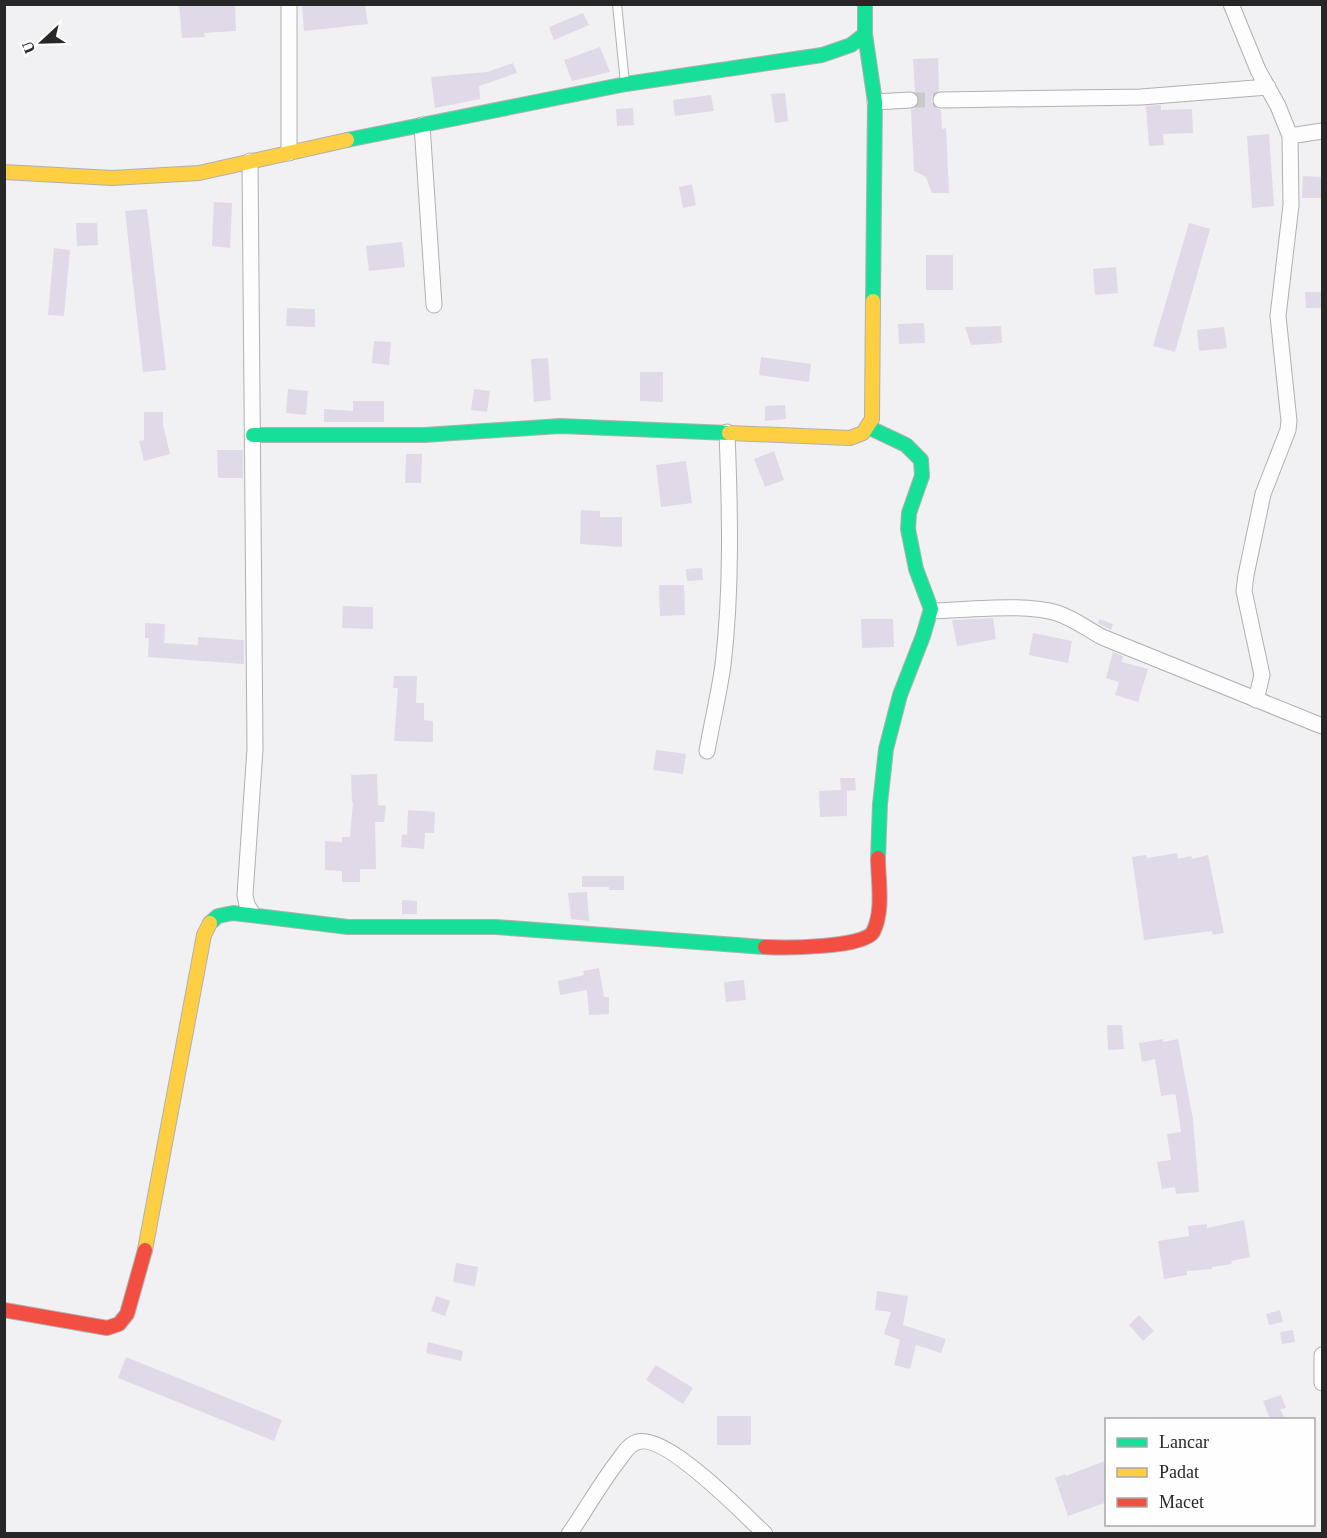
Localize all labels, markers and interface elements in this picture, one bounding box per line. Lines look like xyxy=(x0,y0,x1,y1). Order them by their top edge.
north arrow xyxy=(12,12,72,72)
text: U xyxy=(18,38,39,56)
legend xyxy=(1105,1418,1315,1526)
text: Lancar xyxy=(1159,1432,1209,1452)
text: Padat xyxy=(1159,1462,1199,1482)
text: Macet xyxy=(1159,1492,1204,1512)

